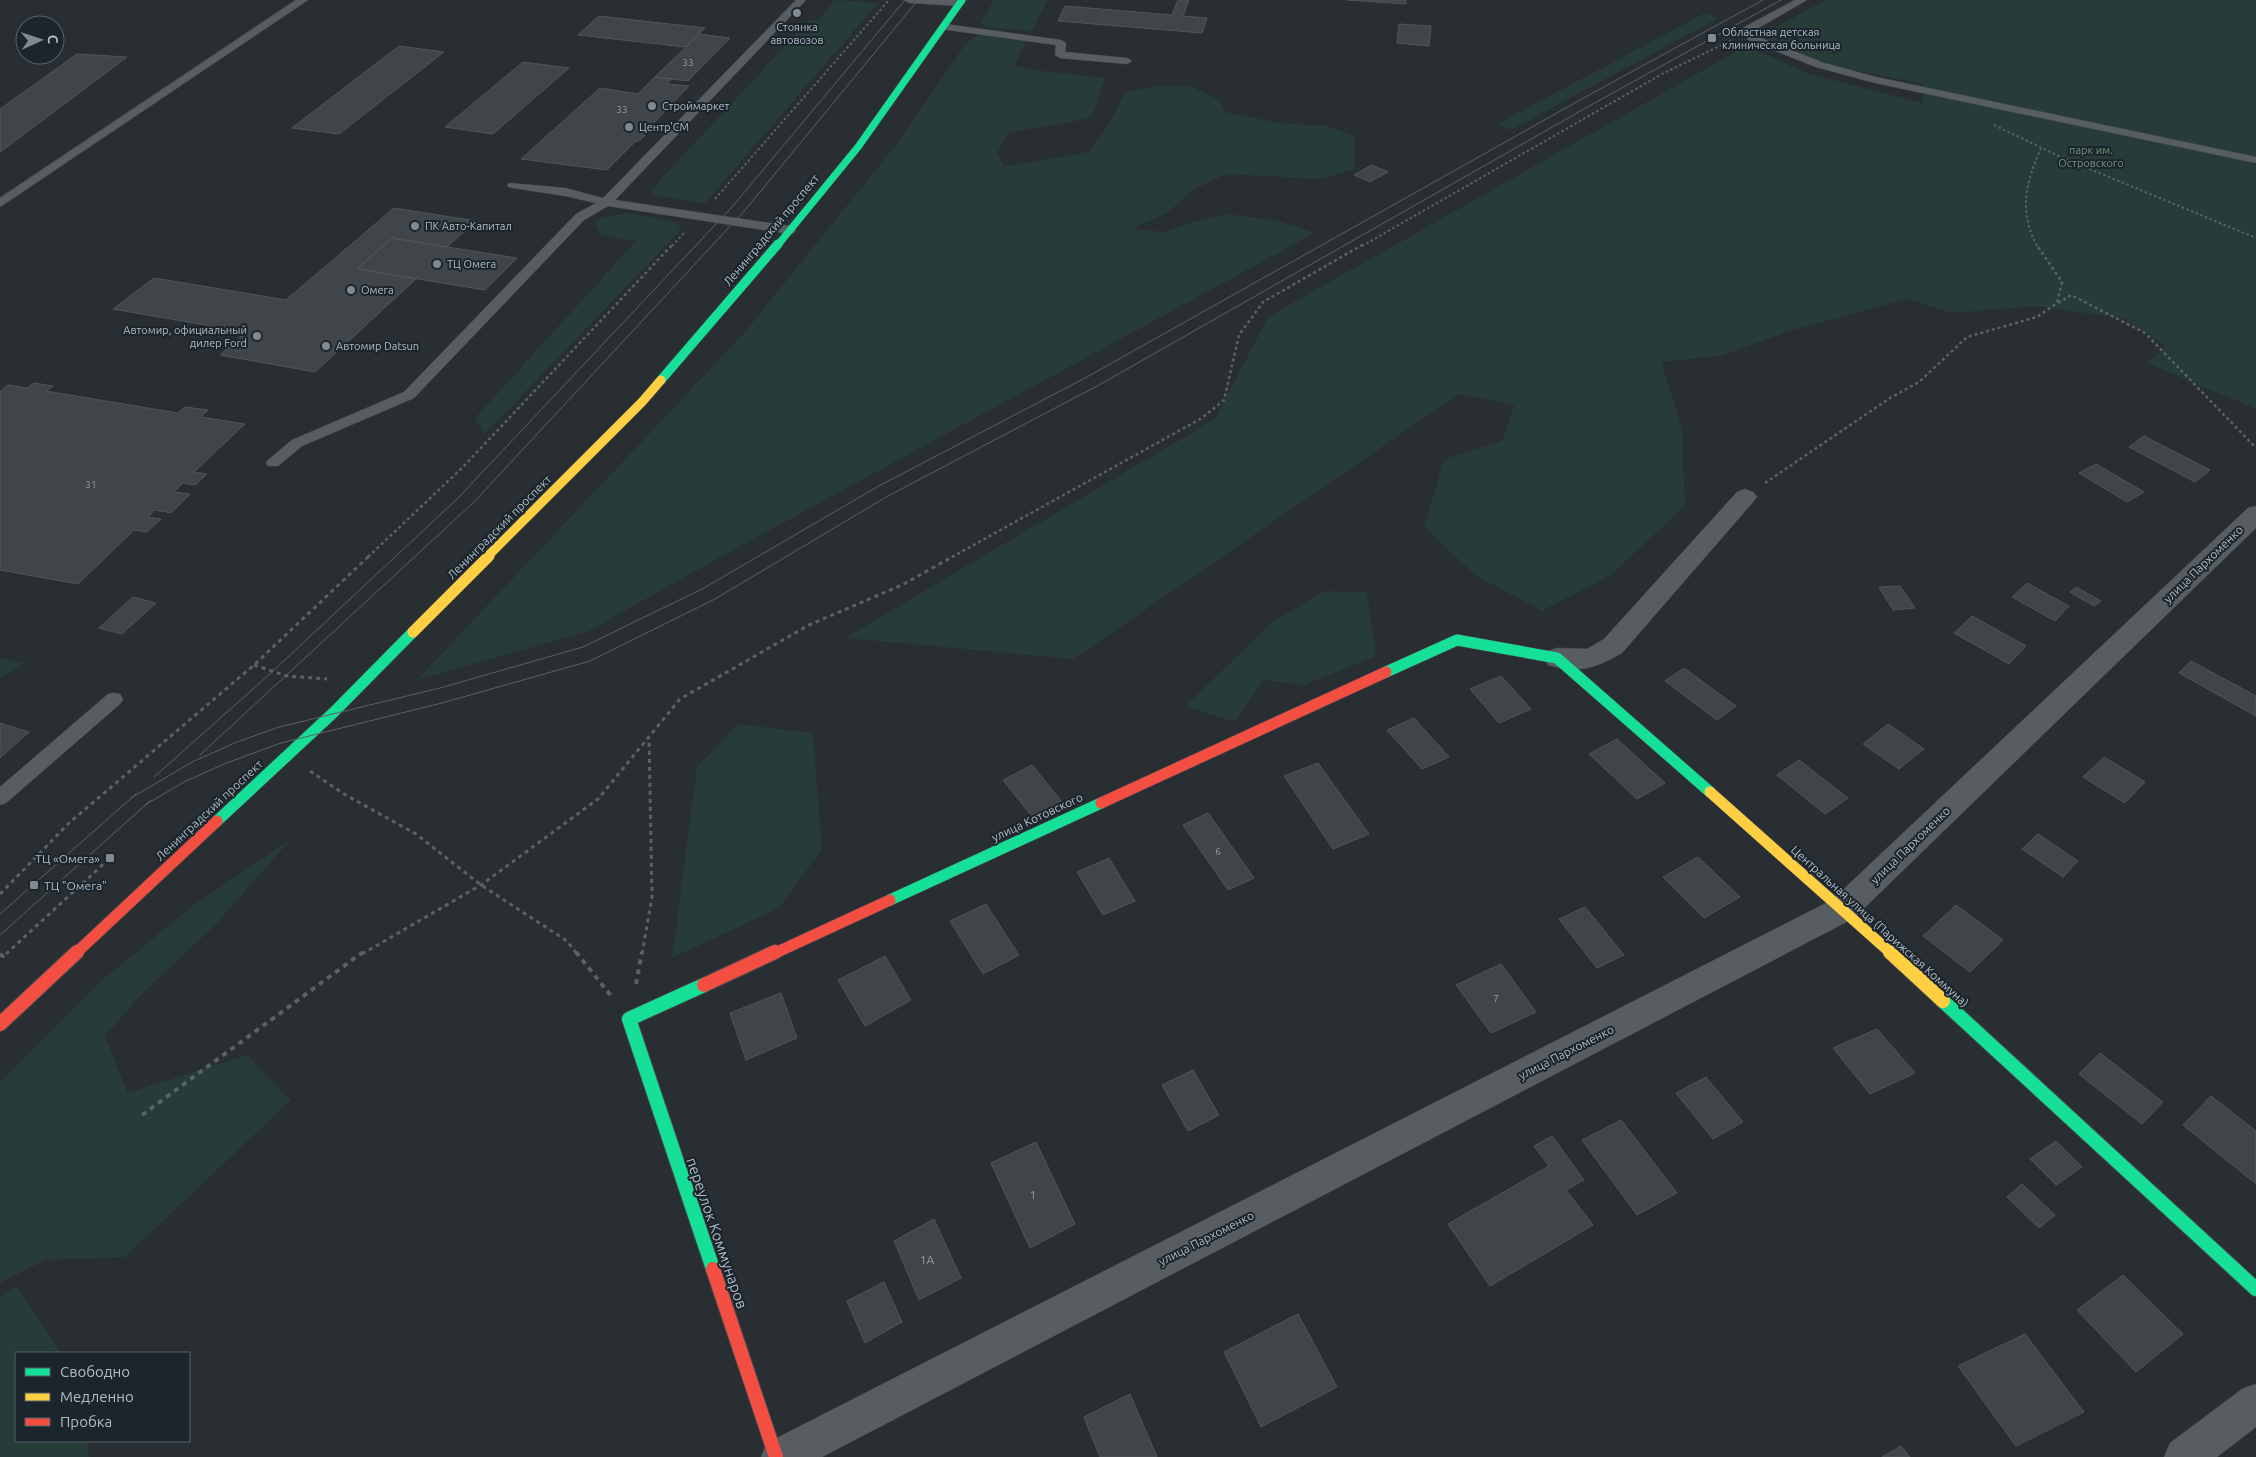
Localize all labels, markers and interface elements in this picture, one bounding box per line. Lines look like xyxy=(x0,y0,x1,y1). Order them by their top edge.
marker: Стоянка автовозов xyxy=(791,7,803,19)
north arrow xyxy=(15,15,65,65)
place label: Стоянка автовозов xyxy=(770,21,824,46)
place label: Областная детская клиническая больница xyxy=(1722,26,1840,51)
marker: Областная детская клиническая больница xyxy=(1706,32,1718,44)
text: С xyxy=(45,34,61,44)
house number: 33 xyxy=(682,57,694,68)
marker: Строймаркет xyxy=(646,100,658,112)
place label: Строймаркет xyxy=(662,100,729,112)
house number: 33 xyxy=(616,104,628,115)
marker: Центр'СМ xyxy=(623,121,635,133)
place label: Центр'СМ xyxy=(639,121,689,133)
park label: парк им. Островского xyxy=(2058,144,2124,169)
street label: Ленинградский проспект xyxy=(721,171,822,288)
marker: ПК Авто-Капитал xyxy=(409,220,421,232)
place label: ПК Авто-Капитал xyxy=(425,220,512,232)
marker: ТЦ Омега xyxy=(431,258,443,270)
place label: ТЦ Омега xyxy=(447,258,496,270)
marker: Омега xyxy=(345,284,357,296)
place label: Омега xyxy=(361,284,394,296)
place label: Автомир, официальный дилер Ford xyxy=(123,324,247,349)
marker: Автомир, официальный дилер Ford xyxy=(251,330,263,342)
marker: Автомир Datsun xyxy=(320,340,332,352)
place label: Автомир Datsun xyxy=(336,340,419,352)
street label: Ленинградский проспект xyxy=(444,472,554,582)
house number: 31 xyxy=(85,479,97,490)
street label: улица Пархоменко xyxy=(2161,523,2245,605)
street label: Ленинградский проспект xyxy=(153,757,266,863)
street label: улица Котовского xyxy=(989,790,1085,844)
street label: улица Пархоменко xyxy=(1868,804,1952,886)
street label: Центральная улица (Парижская Коммуна) xyxy=(1788,843,1971,1010)
house number: 6 xyxy=(1215,846,1221,857)
place label: ТЦ «Омега» xyxy=(35,852,100,865)
marker: ТЦ «Омега» xyxy=(104,852,116,864)
marker: ТЦ "Омега" xyxy=(28,879,40,891)
place label: ТЦ "Омега" xyxy=(44,879,107,892)
house number: 7 xyxy=(1493,993,1499,1004)
street label: улица Пархоменко xyxy=(1516,1022,1616,1082)
street label: переулок Коммунаров xyxy=(683,1155,751,1311)
house number: 1 xyxy=(1030,1188,1036,1201)
street label: улица Пархоменко xyxy=(1156,1208,1256,1268)
house number: 1А xyxy=(920,1253,934,1266)
legend xyxy=(15,1352,190,1442)
text: Свободно xyxy=(60,1363,130,1380)
text: Медленно xyxy=(60,1388,134,1405)
text: Пробка xyxy=(60,1413,112,1430)

